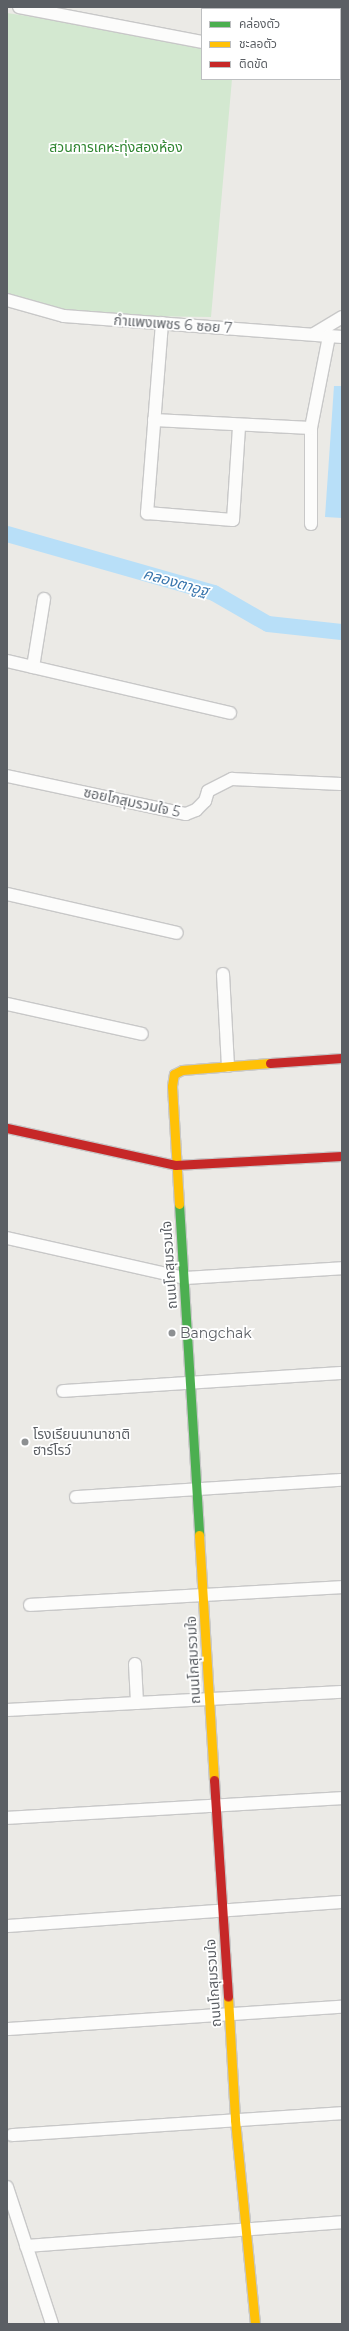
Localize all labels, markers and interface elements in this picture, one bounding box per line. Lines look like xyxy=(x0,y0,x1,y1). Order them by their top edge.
legend xyxy=(201,8,341,80)
text: คล่องตัว xyxy=(239,16,280,31)
text: ชะลอตัว xyxy=(239,36,277,51)
text: ติดขัด xyxy=(239,56,268,71)
park label: สวนการเคหะทุ่งสองห้อง xyxy=(49,139,183,155)
street label: กำแพงเพชร 6 ซอย 7 xyxy=(113,311,233,337)
water label: คลองตาอูฐ xyxy=(141,564,211,600)
street label: ซอยโกสุมรวมใจ 5 xyxy=(82,784,182,820)
street label: ถนนโกสุมรวมใจ xyxy=(158,1220,180,1310)
place label: Bangchak xyxy=(180,1325,252,1341)
marker: Bangchak xyxy=(167,1328,177,1338)
place label: โรงเรียนนานาชาติ ฮาร์โรว์ xyxy=(33,1426,130,1458)
marker: โรงเรียนนานาชาติ ฮาร์โรว์ xyxy=(20,1437,30,1447)
street label: ถนนโกสุมรวมใจ xyxy=(182,1615,204,1705)
street label: ถนนโกสุมรวมใจ xyxy=(202,1938,224,2028)

